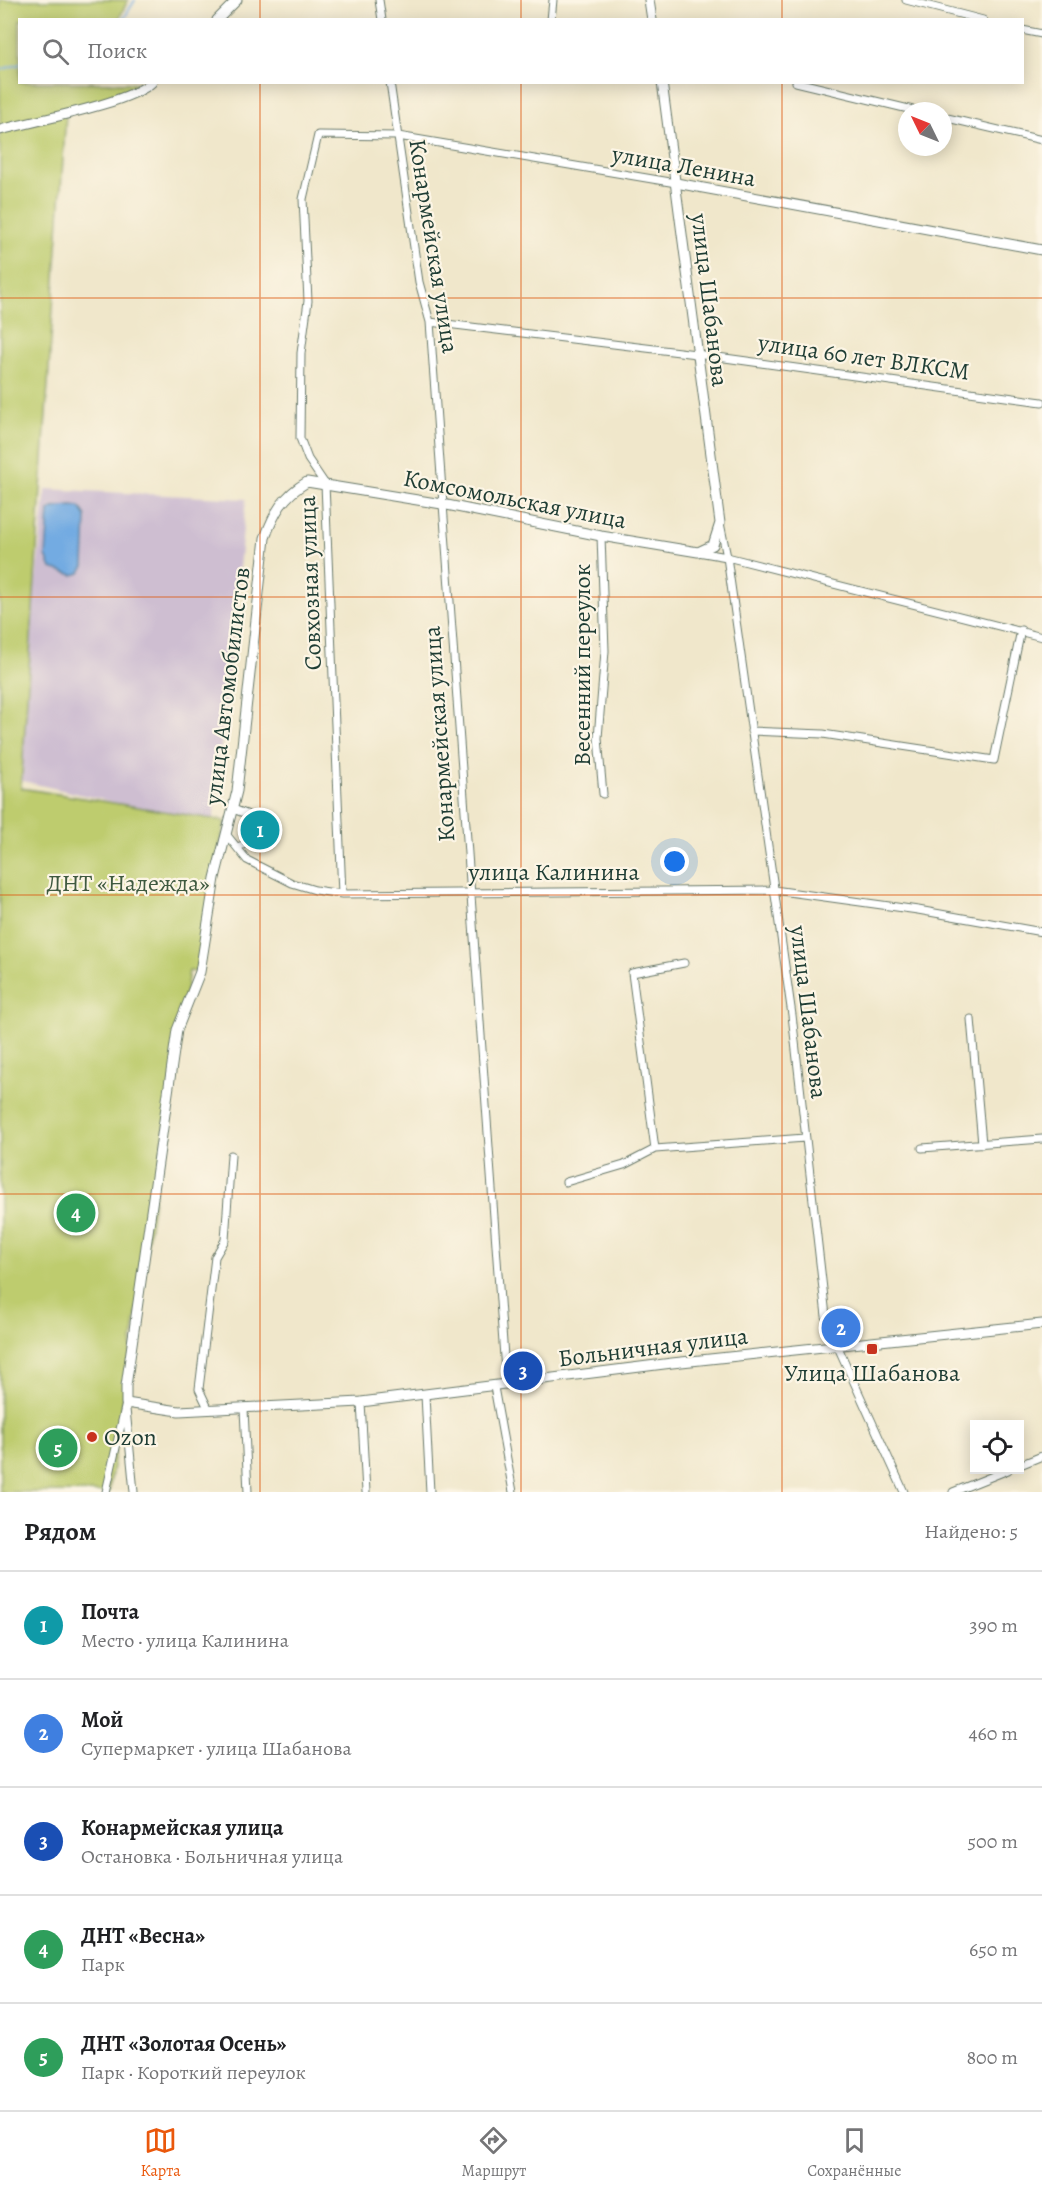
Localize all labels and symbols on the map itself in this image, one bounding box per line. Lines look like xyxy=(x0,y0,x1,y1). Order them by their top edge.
north arrow xyxy=(898,102,952,156)
street label: Конармейская улица xyxy=(401,137,467,355)
street label: улица Ленина xyxy=(609,137,758,194)
street label: улица Шабанова xyxy=(683,210,737,389)
street label: улица 60 лет ВЛКСМ xyxy=(755,326,972,388)
street label: Комсомольская улица xyxy=(401,462,629,536)
street label: Совхозная улица xyxy=(291,495,329,671)
street label: Весенний переулок xyxy=(566,564,598,766)
street label: улица Автомобилистов xyxy=(196,565,257,808)
street label: Конармейская улица xyxy=(415,625,463,843)
pin: 1 xyxy=(240,808,280,852)
your location xyxy=(660,847,689,876)
street label: улица Калинина xyxy=(467,856,640,888)
park label: ДНТ «Надежда» xyxy=(46,867,210,899)
street label: улица Шабанова xyxy=(782,922,836,1101)
pin: 4 xyxy=(56,1190,96,1236)
pin: 2 xyxy=(822,1306,860,1350)
street label: Больничная улица xyxy=(556,1319,750,1375)
marker: Улица Шабанова xyxy=(865,1342,879,1356)
pin: 3 xyxy=(504,1348,542,1394)
place label: Улица Шабанова xyxy=(784,1357,960,1389)
place label: Ozon xyxy=(104,1421,157,1453)
pin: 5 xyxy=(38,1426,78,1470)
marker: Ozon xyxy=(85,1430,99,1444)

